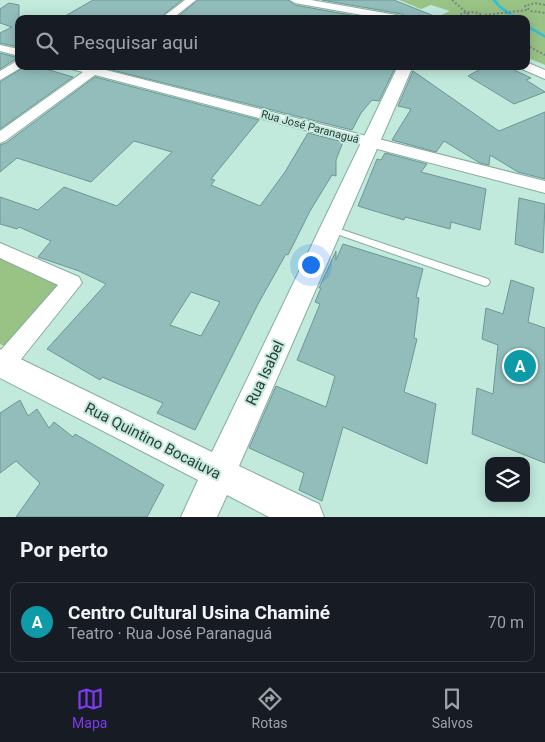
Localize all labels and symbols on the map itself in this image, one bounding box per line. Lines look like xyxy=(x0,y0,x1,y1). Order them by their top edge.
street label: Rua José Paranaguá xyxy=(260,108,360,146)
your location xyxy=(298,252,324,278)
street label: Rua Isabel xyxy=(242,338,288,408)
pin: A xyxy=(504,347,536,385)
street label: Rua Quintino Bocaiuva xyxy=(82,399,224,483)

